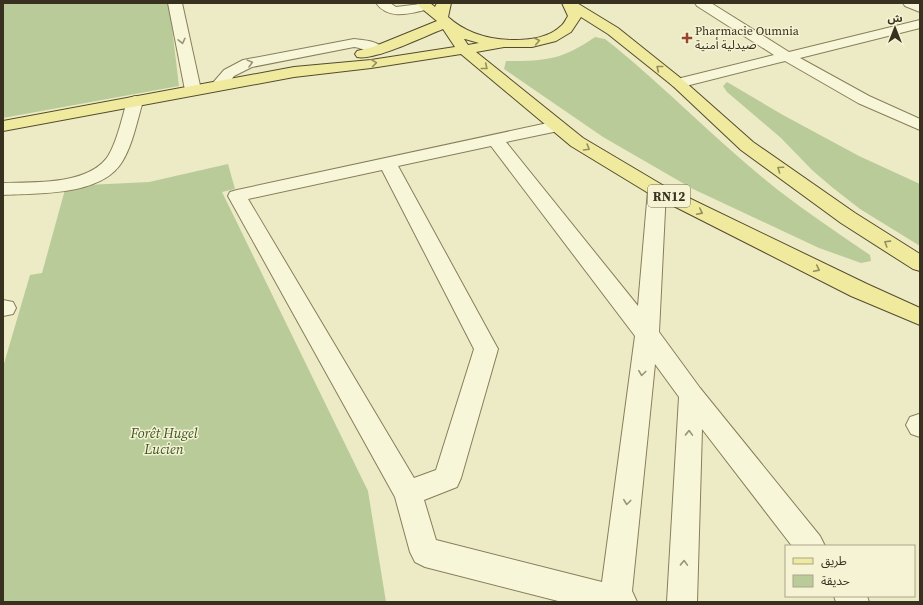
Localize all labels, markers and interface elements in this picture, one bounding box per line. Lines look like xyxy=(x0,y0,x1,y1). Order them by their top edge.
north arrow xyxy=(875,8,915,48)
text: ش xyxy=(887,11,903,26)
place label: Pharmacie Oumnia صيدلية أمنية xyxy=(695,23,800,53)
marker: Pharmacie Oumnia صيدلية أمنية xyxy=(682,33,692,43)
one-way arrow xyxy=(178,38,186,44)
one-way arrow xyxy=(533,38,540,46)
one-way arrow xyxy=(246,59,253,68)
one-way arrow xyxy=(371,59,377,68)
one-way arrow xyxy=(480,63,487,70)
one-way arrow xyxy=(656,66,663,73)
one-way arrow xyxy=(583,143,590,150)
one-way arrow xyxy=(777,167,784,174)
road number: RN12 xyxy=(648,185,690,207)
one-way arrow xyxy=(696,207,703,214)
one-way arrow xyxy=(884,240,891,247)
one-way arrow xyxy=(812,264,820,272)
one-way arrow xyxy=(638,370,647,376)
park label: Forêt Hugel Lucien xyxy=(129,423,198,459)
one-way arrow xyxy=(685,430,694,436)
one-way arrow xyxy=(623,499,632,505)
legend xyxy=(785,545,915,597)
text: طريق xyxy=(821,553,847,569)
one-way arrow xyxy=(680,560,688,566)
text: حديقة xyxy=(821,573,850,589)

